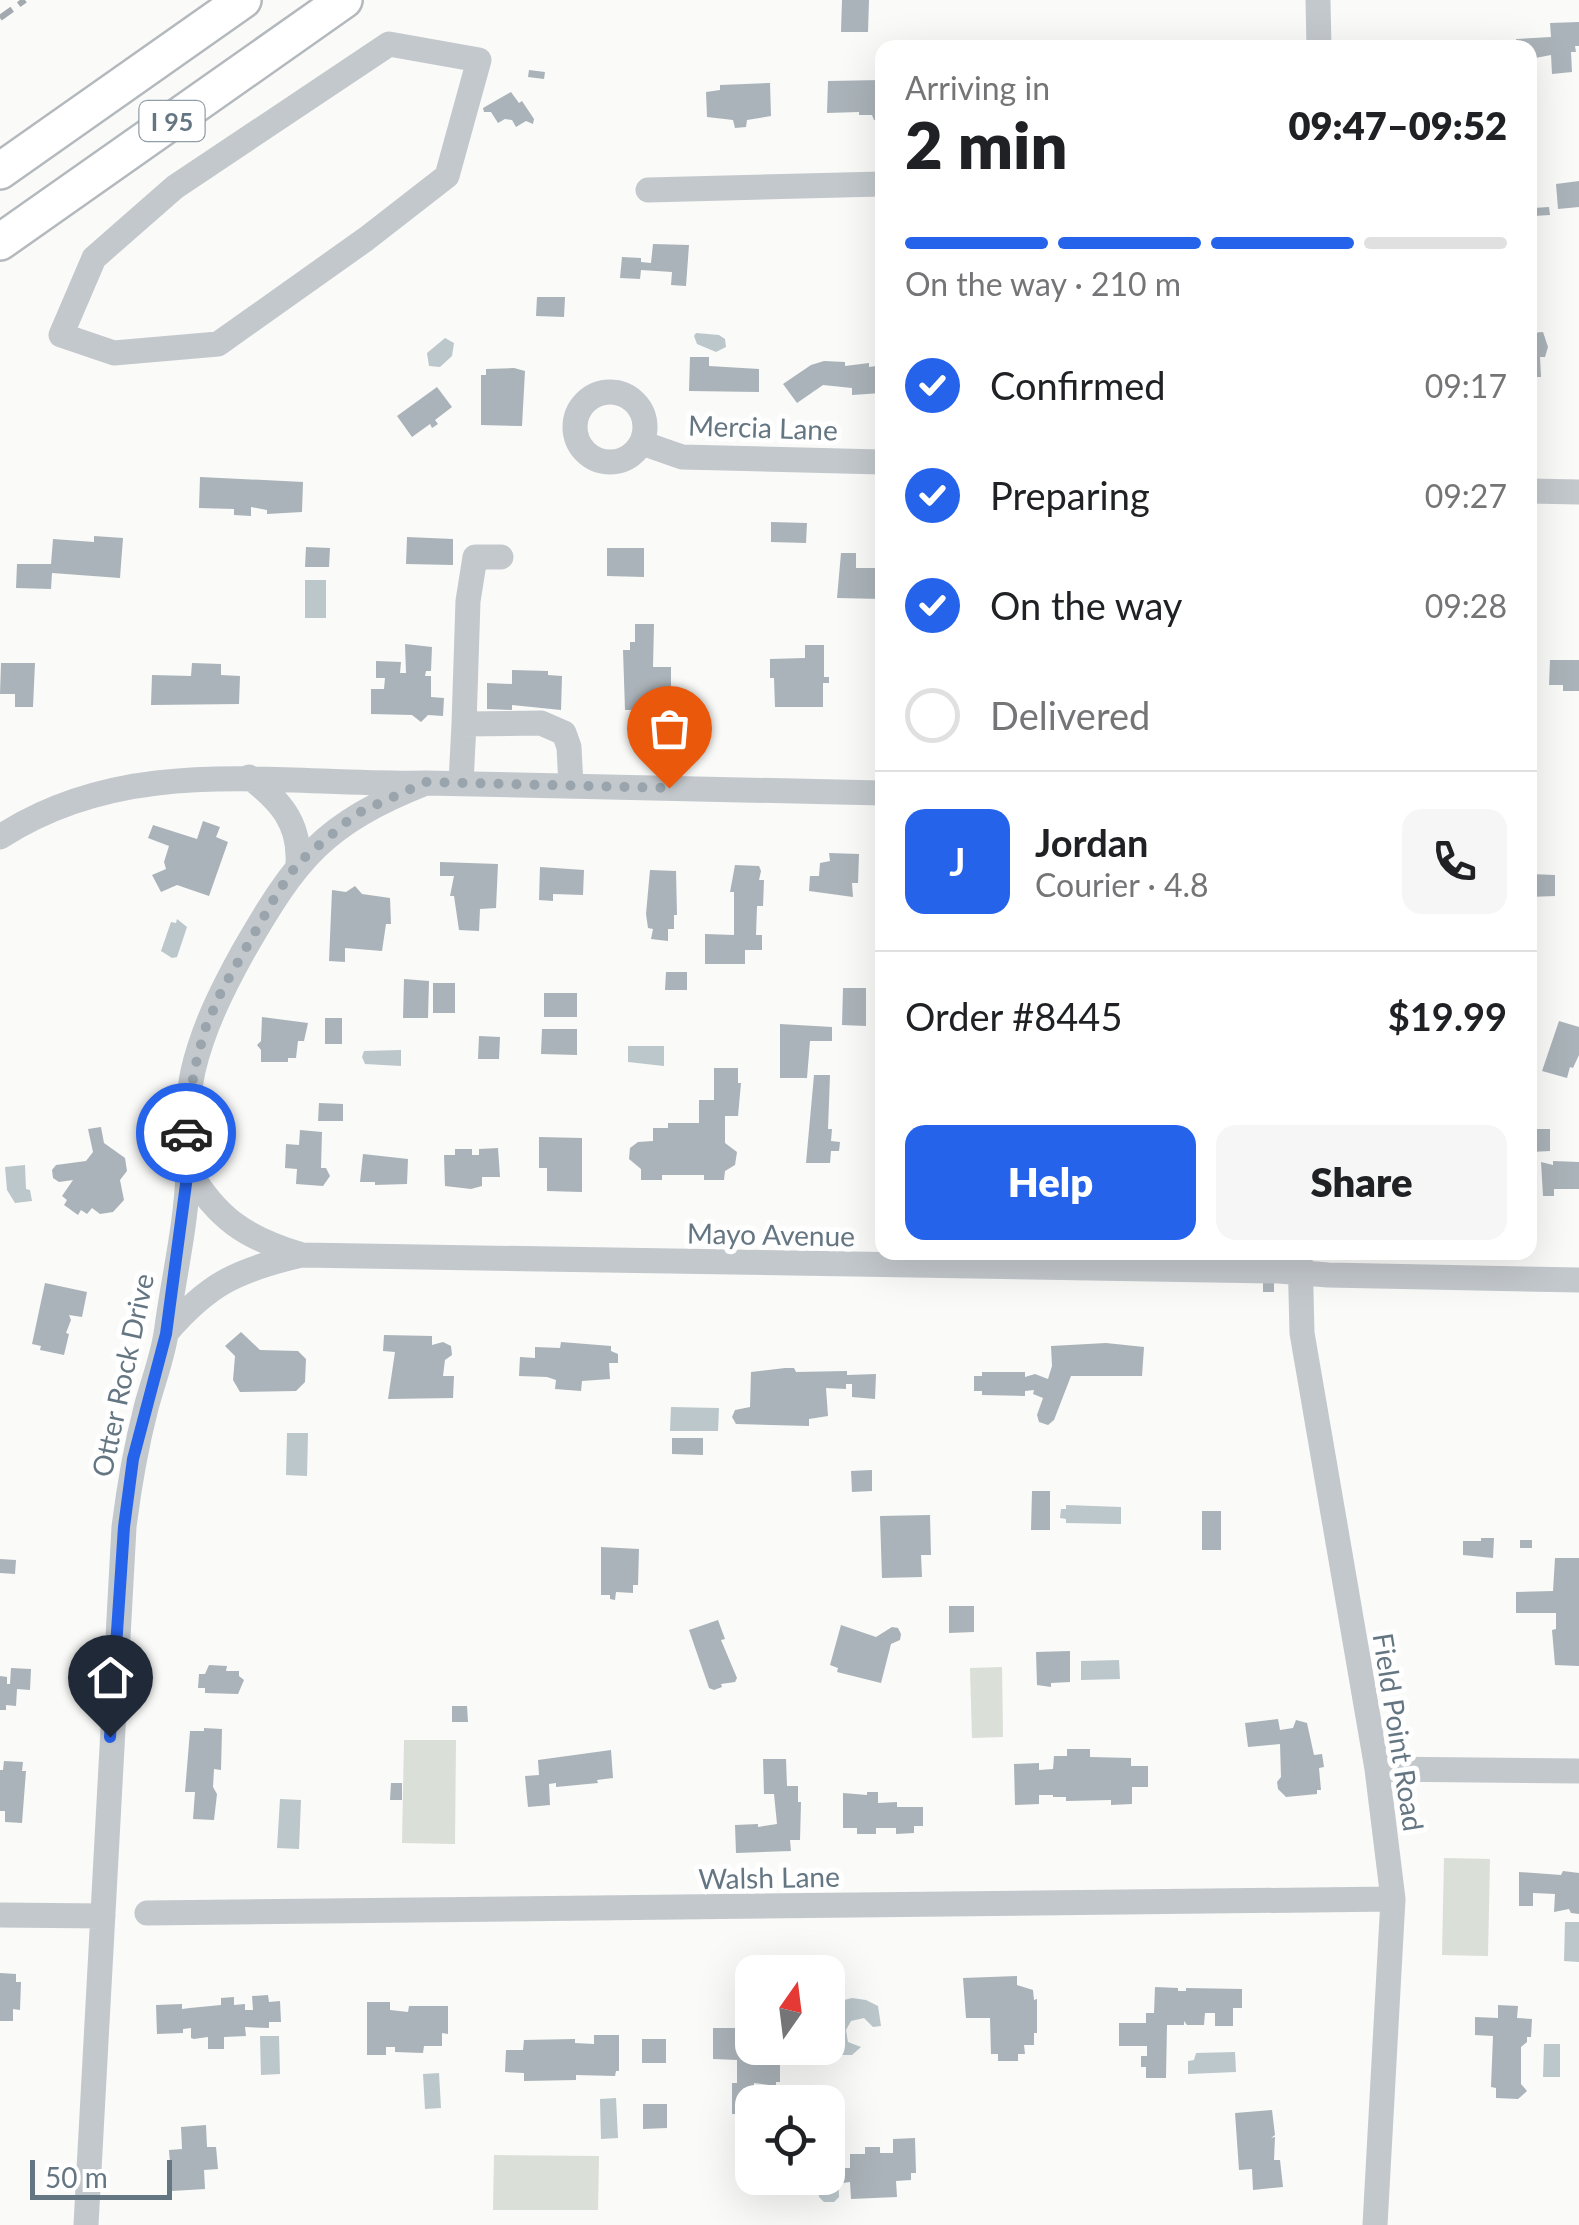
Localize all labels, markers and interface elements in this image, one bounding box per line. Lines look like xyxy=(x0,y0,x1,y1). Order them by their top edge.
text: Arriving in xyxy=(905,68,1050,107)
road number: I 95 xyxy=(140,101,204,141)
text: 09:47–09:52 xyxy=(1288,102,1507,148)
text: 2 min xyxy=(905,105,1067,183)
text: On the way · 210 m xyxy=(905,264,1181,303)
icon: check xyxy=(905,358,960,413)
text: Confirmed xyxy=(990,362,1166,408)
text: 09:17 xyxy=(1425,366,1507,405)
street label: Mercia Lane xyxy=(688,407,838,447)
icon: check xyxy=(905,468,960,523)
text: Preparing xyxy=(990,472,1150,518)
text: 09:27 xyxy=(1425,476,1507,515)
icon: check xyxy=(905,578,960,633)
text: On the way xyxy=(990,582,1182,628)
text: 09:28 xyxy=(1425,586,1507,625)
pin xyxy=(627,686,712,789)
text: Delivered xyxy=(990,692,1150,738)
icon: bag xyxy=(642,701,697,756)
button: phone xyxy=(1402,809,1507,914)
text: Jordan xyxy=(1035,819,1148,865)
text: J xyxy=(949,838,966,884)
text: Courier · 4.8 xyxy=(1035,865,1209,904)
text: Order #8445 xyxy=(905,993,1122,1039)
text: $19.99 xyxy=(1388,993,1507,1039)
courier xyxy=(136,1083,236,1183)
icon: car xyxy=(159,1106,214,1161)
button: Help xyxy=(905,1125,1196,1240)
button: Share xyxy=(1216,1125,1507,1240)
street label: Mayo Avenue xyxy=(687,1216,855,1252)
street label: Otter Rock Drive xyxy=(84,1270,160,1480)
street label: Field Point Road xyxy=(1367,1630,1431,1834)
pin xyxy=(68,1635,153,1738)
icon: home xyxy=(83,1650,138,1705)
street label: Walsh Lane xyxy=(698,1859,840,1895)
north arrow xyxy=(735,1955,845,2065)
map controls xyxy=(735,1955,845,2195)
button: locate xyxy=(735,2085,845,2195)
scale bar xyxy=(30,2155,172,2200)
text: 50 m xyxy=(45,2160,108,2194)

